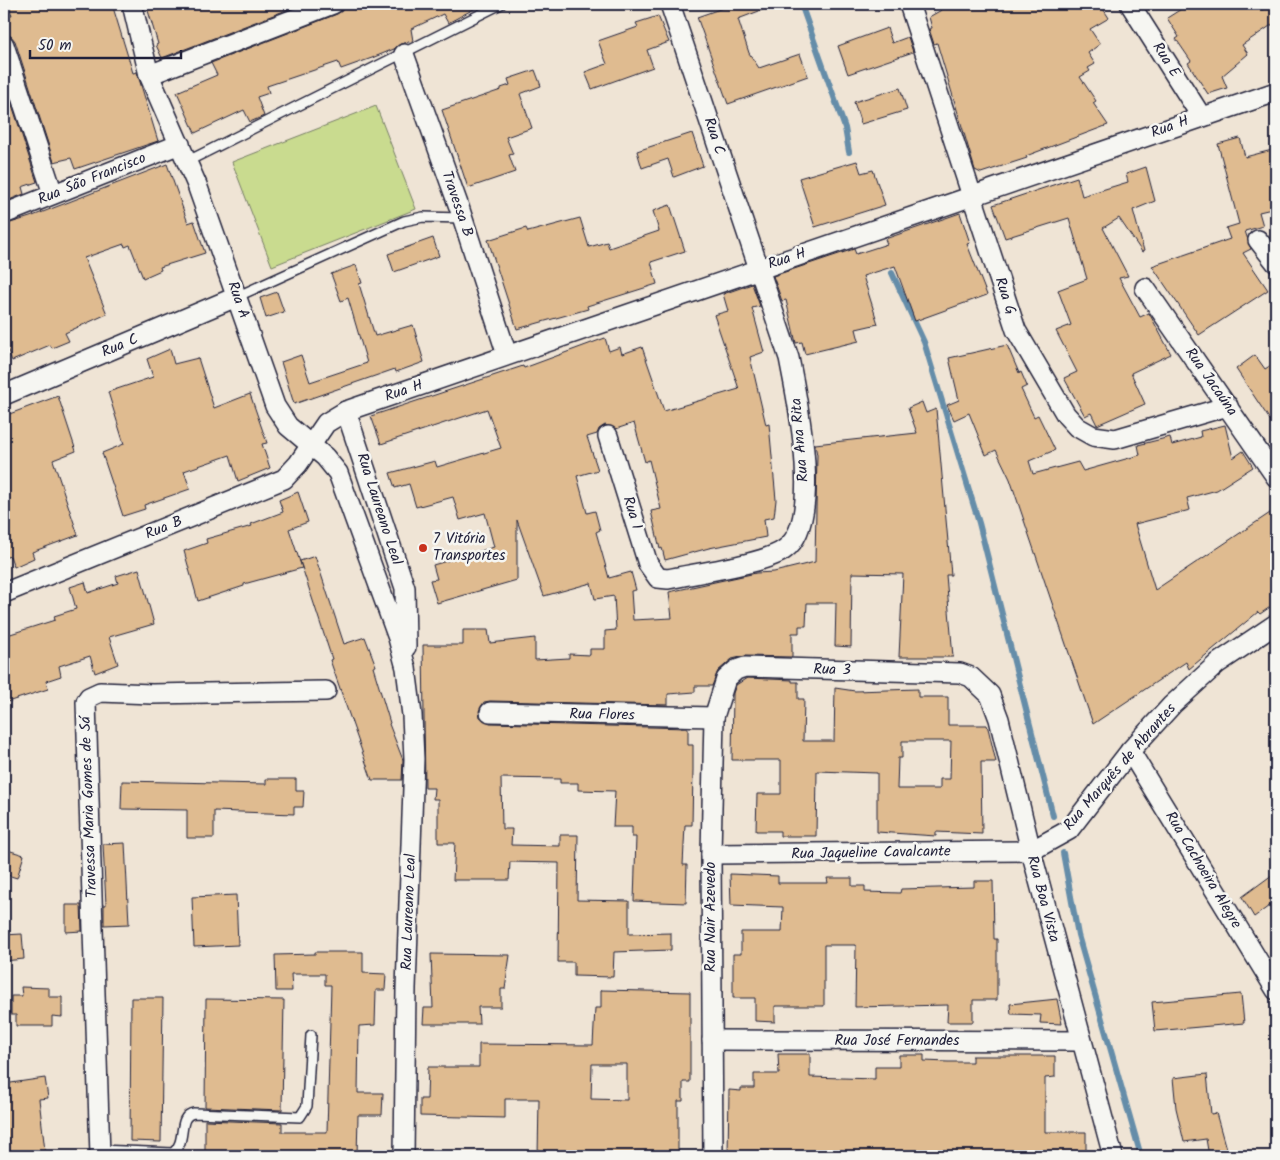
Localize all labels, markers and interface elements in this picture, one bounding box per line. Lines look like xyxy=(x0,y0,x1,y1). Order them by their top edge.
scale bar xyxy=(30,28,181,60)
text: 50 m xyxy=(38,34,72,58)
street label: Rua E xyxy=(1146,38,1187,83)
street label: Rua H xyxy=(1148,109,1192,145)
street label: Rua C xyxy=(697,114,731,158)
street label: Rua São Francisco xyxy=(34,146,150,212)
street label: Travessa B xyxy=(435,168,479,240)
street label: Rua H xyxy=(765,242,809,276)
street label: Rua G xyxy=(988,274,1022,318)
street label: Rua A xyxy=(220,278,256,322)
street label: Rua C xyxy=(98,328,142,364)
street label: Rua Jacaúna xyxy=(1179,343,1243,421)
street label: Rua H xyxy=(382,373,426,409)
street label: Rua Ana Rita xyxy=(784,397,816,483)
street label: Rua Laureano Leal xyxy=(350,450,409,568)
street label: Rua 1 xyxy=(616,493,648,533)
street label: Rua B xyxy=(142,510,186,546)
place label: 7 Vitória Transportes xyxy=(433,527,506,568)
marker: 7 Vitória Transportes xyxy=(417,542,429,554)
street label: Rua 3 xyxy=(813,658,851,682)
street label: Rua Marquês de Abrantes xyxy=(1058,697,1183,836)
street label: Rua Flores xyxy=(569,702,636,728)
street label: Travessa Maria Gomes de Sá xyxy=(74,714,104,898)
street label: Rua Cachoeira Alegre xyxy=(1158,807,1248,934)
street label: Rua Jaqueline Cavalcante xyxy=(791,840,951,866)
street label: Rua Laureano Leal xyxy=(395,853,423,971)
street label: Rua Boa Vista xyxy=(1020,853,1066,945)
street label: Rua Nair Azevedo xyxy=(699,862,723,972)
street label: Rua José Fernandes xyxy=(834,1029,960,1053)

